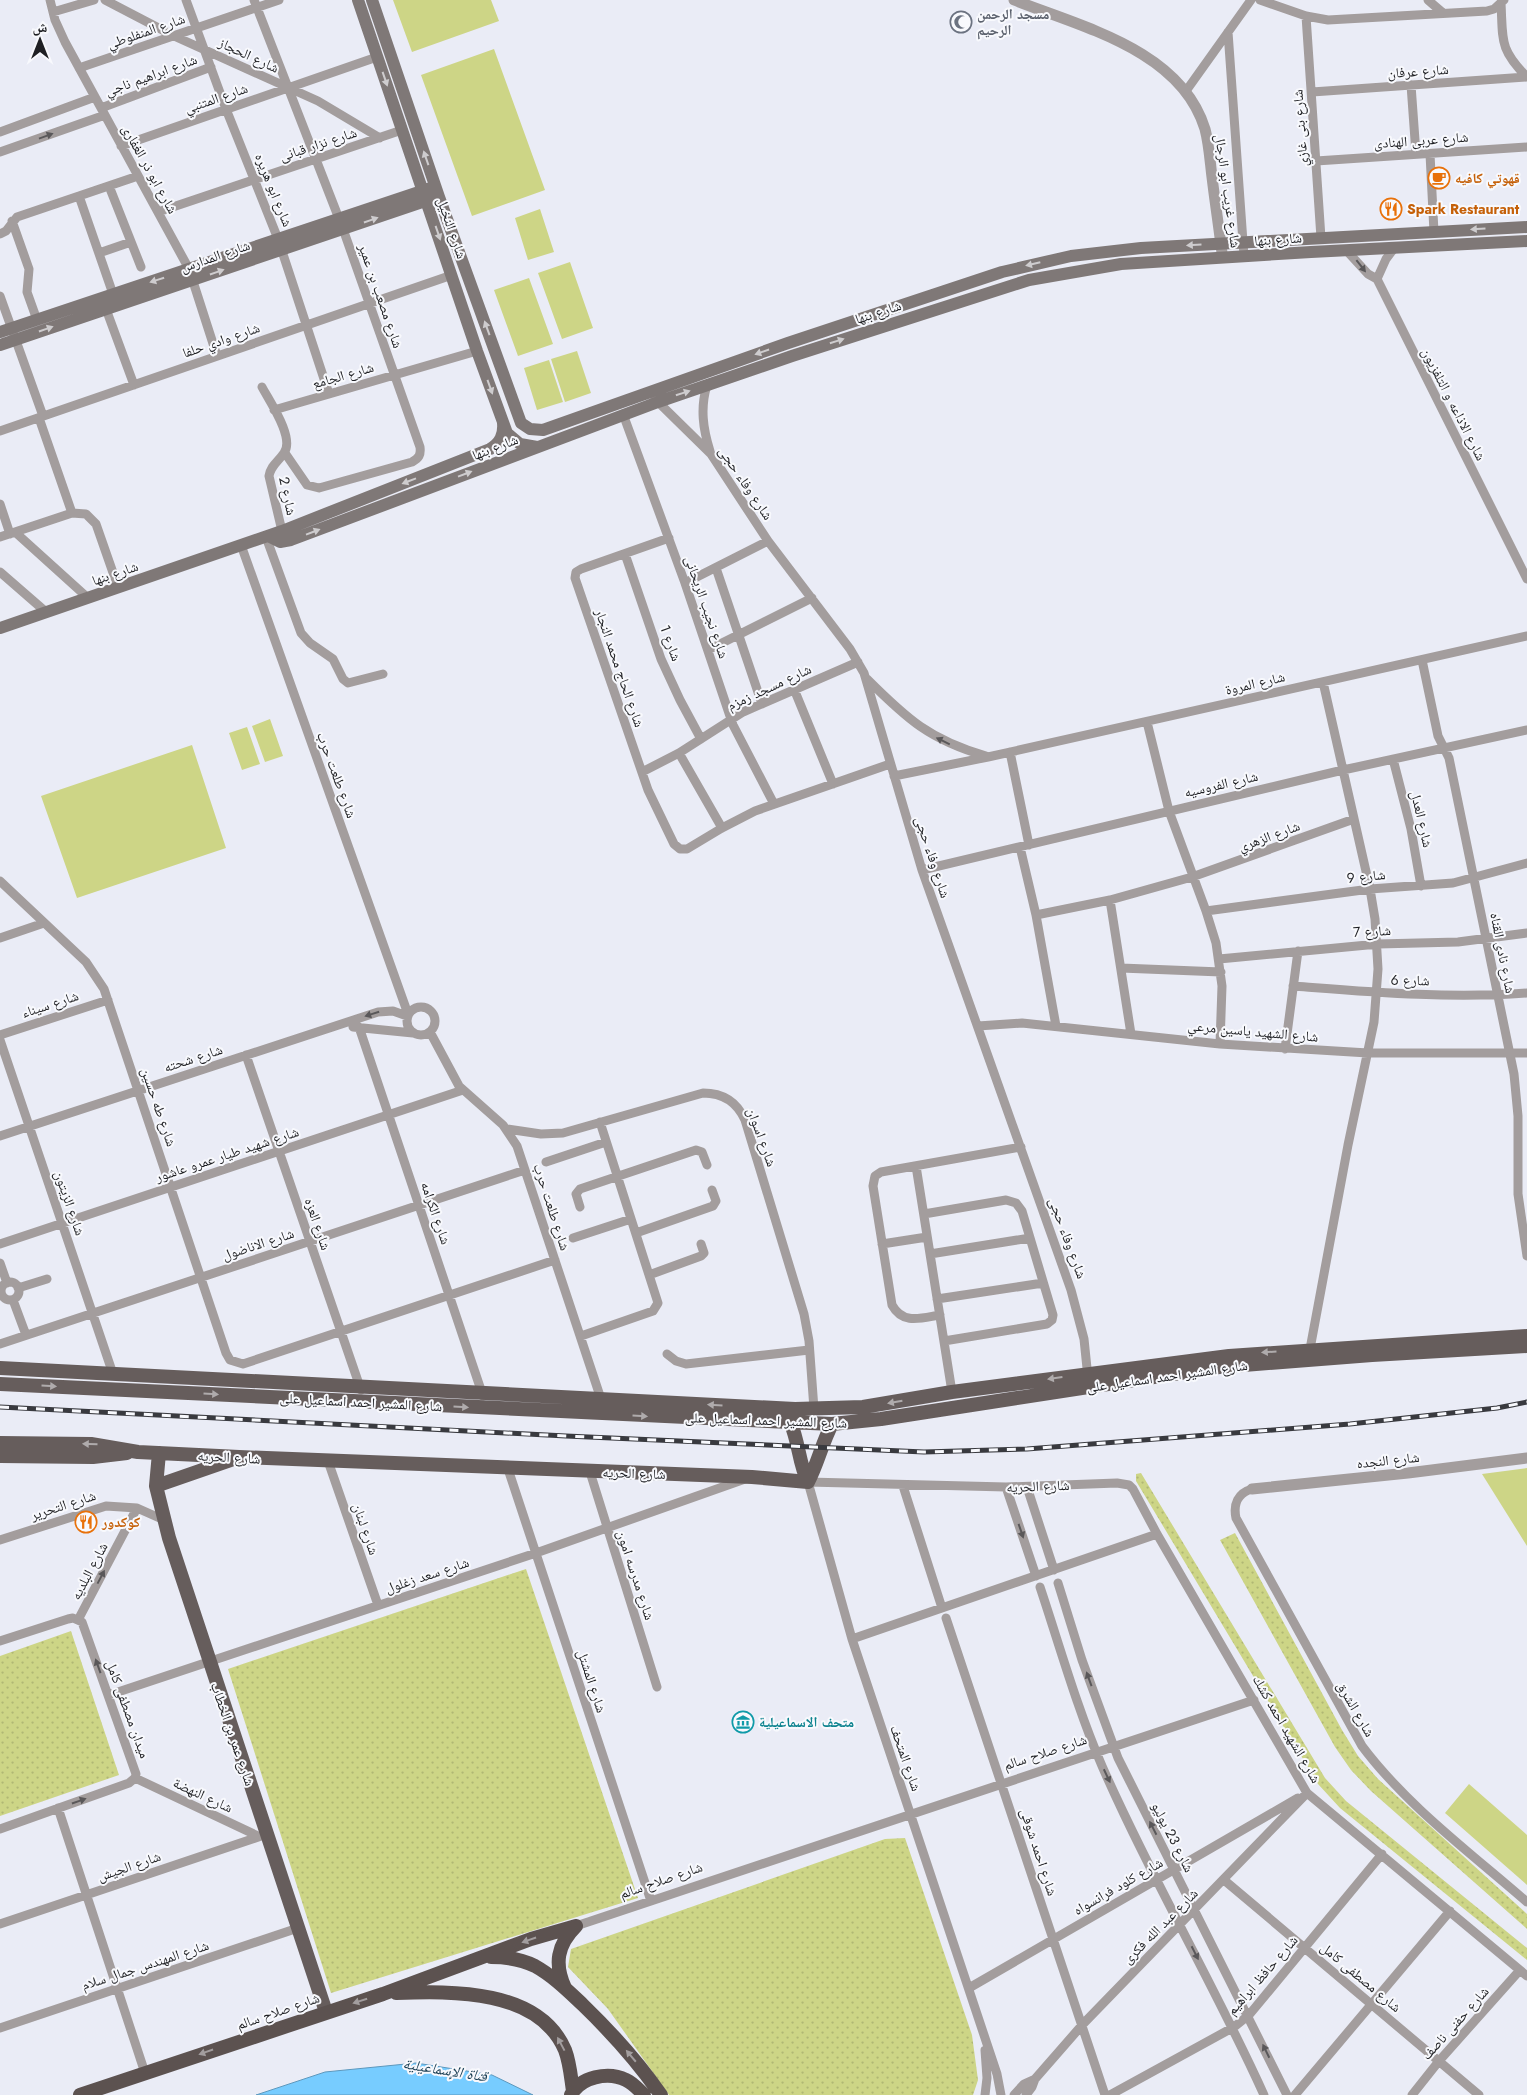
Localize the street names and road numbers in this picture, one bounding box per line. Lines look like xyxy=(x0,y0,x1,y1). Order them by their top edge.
street label: شارع المنفلوطي xyxy=(104,8,188,55)
street label: شارع الحجاز xyxy=(215,32,283,78)
street label: شارع ابراهيم ناجي xyxy=(102,49,200,102)
street label: شارع عرفان xyxy=(1387,59,1449,83)
street label: شارع المتنبي xyxy=(182,78,251,120)
street label: شارع بنى غازي xyxy=(1287,89,1314,167)
street label: شارع ابو ذر الغفارى xyxy=(117,121,183,217)
street label: شارع نزار قبانى xyxy=(277,122,359,166)
street label: شارع عربى الهنادى xyxy=(1373,127,1469,153)
street label: شارع غريب ابو الرجال xyxy=(1210,133,1246,249)
street label: شارع ابو هريره xyxy=(250,150,298,230)
street label: شارع النخيل xyxy=(432,195,472,261)
street label: شارع بنها xyxy=(1254,227,1302,251)
street label: شارع المدارس xyxy=(177,235,253,277)
street label: شارع مصعب بن عمير xyxy=(353,240,408,351)
street label: شارع بنها xyxy=(852,295,904,329)
street label: شارع وادي حلفا xyxy=(180,317,263,364)
street label: شارع الاذاعه و التلفزيون xyxy=(1417,344,1491,464)
street label: شارع الجامع xyxy=(310,357,376,393)
street label: شارع بنها xyxy=(469,429,521,465)
street label: شارع وفاء حجى xyxy=(714,442,778,524)
street label: شارع 2 xyxy=(274,475,302,517)
street label: شارع نجيب الريحانى xyxy=(680,553,734,661)
street label: شارع بنها xyxy=(89,556,141,590)
street label: شارع الحاج محمد النجار xyxy=(590,605,650,730)
street label: شارع 1 xyxy=(655,622,687,664)
street label: شارع مسجد زمزم xyxy=(724,659,814,715)
street label: شارع المروة xyxy=(1223,666,1287,700)
street label: شارع طلعت حرب xyxy=(312,729,362,821)
street label: شارع الفروسيه xyxy=(1182,766,1260,802)
street label: شارع العدل xyxy=(1406,789,1438,849)
street label: شارع وفاء حجى xyxy=(910,814,956,900)
street label: شارع الزهري xyxy=(1235,816,1303,858)
street label: شارع 9 xyxy=(1346,864,1386,888)
street label: شارع نادى القناه xyxy=(1485,911,1521,995)
street label: شارع 7 xyxy=(1352,920,1392,942)
street label: شارع 6 xyxy=(1390,970,1430,990)
street label: شارع سيناء xyxy=(19,985,81,1023)
street label: شارع الشهيد ياسين مرعي xyxy=(1187,1015,1319,1048)
street label: شارع شحته xyxy=(161,1039,225,1077)
street label: شارع طه حسين xyxy=(136,1065,182,1149)
street label: شارع اسوان xyxy=(742,1105,782,1169)
street label: شارع شهيد طيار عمرو عاشور xyxy=(152,1121,301,1187)
street label: شارع طلعت حرب xyxy=(529,1161,575,1253)
street label: شارع الزيتون xyxy=(50,1168,90,1238)
street label: شارع الكرامه xyxy=(416,1179,456,1247)
street label: شارع العزه xyxy=(300,1195,336,1253)
street label: شارع وفاء حجى xyxy=(1044,1195,1092,1281)
street label: شارع الاناضول xyxy=(219,1223,297,1265)
street label: شارع المشير احمد اسماعيل على xyxy=(1085,1355,1249,1397)
street label: شارع المشير احمد اسماعيل على xyxy=(279,1388,443,1416)
street label: شارع المشير احمد اسماعيل على xyxy=(684,1407,848,1433)
street label: شارع الحريه xyxy=(197,1445,261,1469)
street label: شارع النجده xyxy=(1356,1447,1420,1473)
street label: شارع الحريه xyxy=(602,1462,666,1484)
street label: شارع الحريه xyxy=(1006,1475,1070,1497)
street label: شارع التحرير xyxy=(27,1485,98,1525)
street label: شارع لبنان xyxy=(348,1500,384,1558)
street label: شارع مدرسه امون xyxy=(612,1527,660,1623)
street label: شارع البلديه xyxy=(66,1539,112,1603)
street label: شارع سعد زغلول xyxy=(382,1552,472,1598)
street label: شارع المشتل xyxy=(572,1647,612,1715)
street label: ميدان مصطفى كامل xyxy=(101,1657,155,1761)
street label: شارع الشهيد احمد كشك xyxy=(1248,1671,1326,1787)
street label: شارع الشرق xyxy=(1332,1678,1380,1740)
street label: شارع عمر بن الخطاب xyxy=(206,1679,260,1789)
street label: شارع المتحف xyxy=(885,1722,927,1794)
street label: شارع صلاح سالم xyxy=(1001,1729,1089,1775)
street label: شارع النهضة xyxy=(170,1772,236,1818)
street label: شارع 23 يوليو xyxy=(1147,1798,1199,1876)
street label: شارع احمد شوقى xyxy=(1015,1806,1063,1898)
street label: شارع الجيش xyxy=(95,1846,163,1886)
street label: شارع كلود فرانسواه xyxy=(1070,1852,1166,1920)
street label: شارع صلاح سالم xyxy=(617,1856,705,1904)
street label: شارع عبد الله فكرى xyxy=(1118,1884,1202,1968)
street label: شارع حافظ ابراهيم xyxy=(1222,1931,1302,2019)
street label: شارع المهندس جمال سلام xyxy=(79,1935,211,1995)
street label: شارع مصطفى كامل xyxy=(1316,1937,1406,2017)
street label: شارع حفنى ناصف xyxy=(1416,1982,1494,2064)
street label: شارع صلاح سالم xyxy=(234,1987,322,2035)

